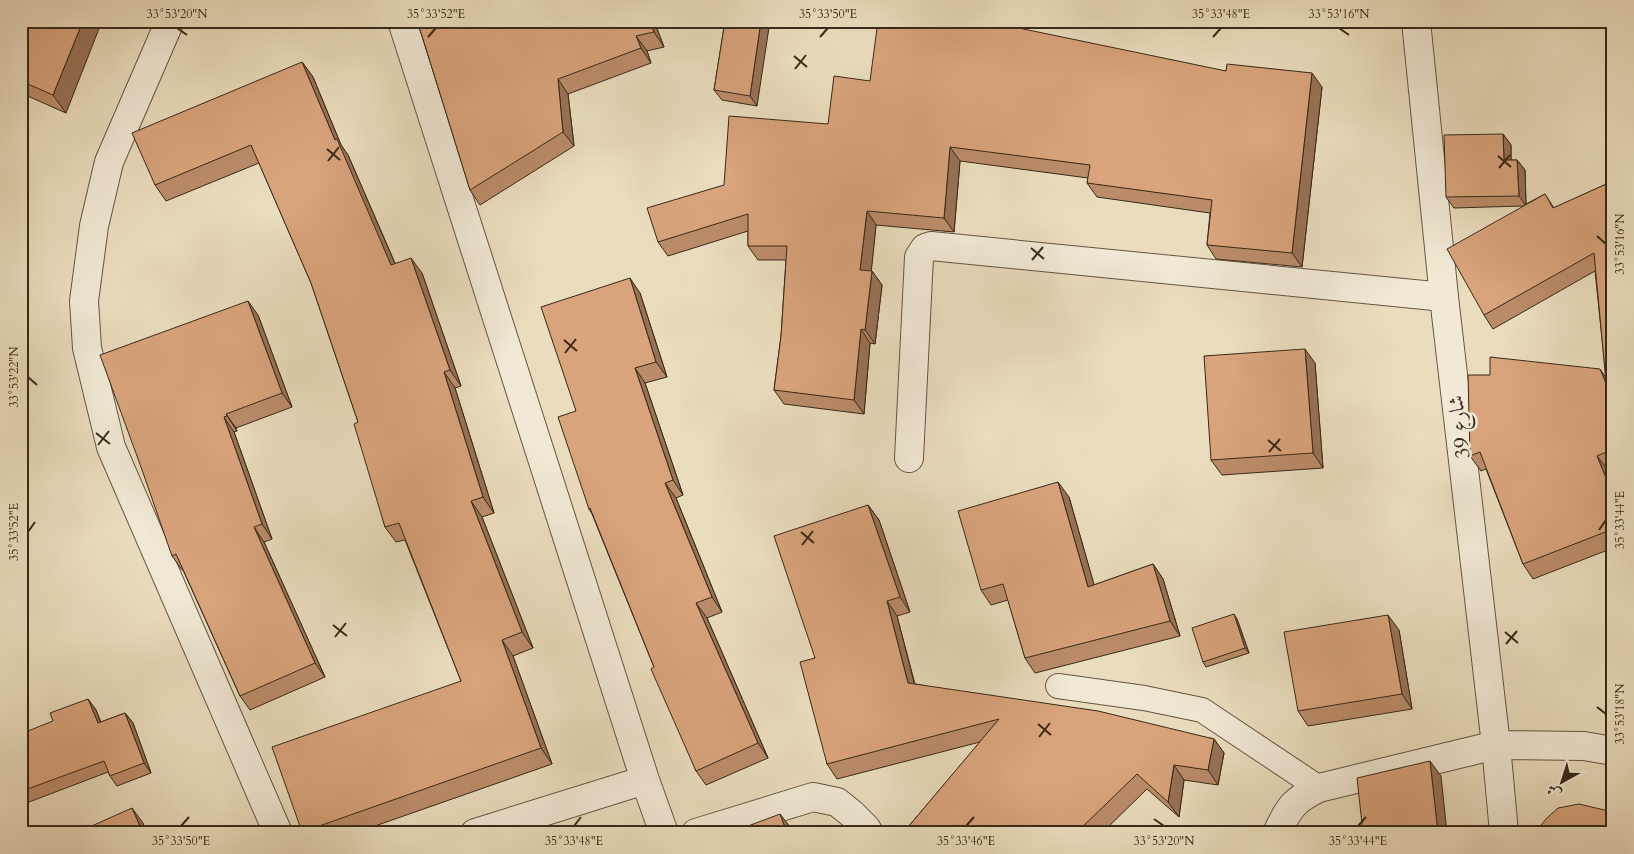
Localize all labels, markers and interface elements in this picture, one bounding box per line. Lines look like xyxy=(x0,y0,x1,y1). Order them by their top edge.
text: 33°53'20"N xyxy=(147,6,208,22)
text: 35°33'52"E xyxy=(407,6,465,22)
text: 35°33'50"E xyxy=(799,6,857,22)
text: 35°33'48"E xyxy=(1192,6,1250,22)
text: 33°53'16"N xyxy=(1309,6,1370,22)
text: 33°53'16"N xyxy=(1612,213,1628,274)
text: 33°53'22"N xyxy=(6,346,22,407)
street label: شارع 39 xyxy=(1441,393,1481,460)
text: 35°33'44"E xyxy=(1612,491,1628,549)
text: 35°33'52"E xyxy=(6,503,22,561)
text: 33°53'18"N xyxy=(1612,683,1628,744)
north arrow xyxy=(1536,756,1586,806)
text: ش xyxy=(1543,780,1566,803)
text: 35°33'50"E xyxy=(152,833,210,849)
text: 35°33'48"E xyxy=(545,833,603,849)
text: 35°33'46"E xyxy=(937,833,995,849)
text: 33°53'20"N xyxy=(1134,833,1195,849)
text: 35°33'44"E xyxy=(1329,833,1387,849)

